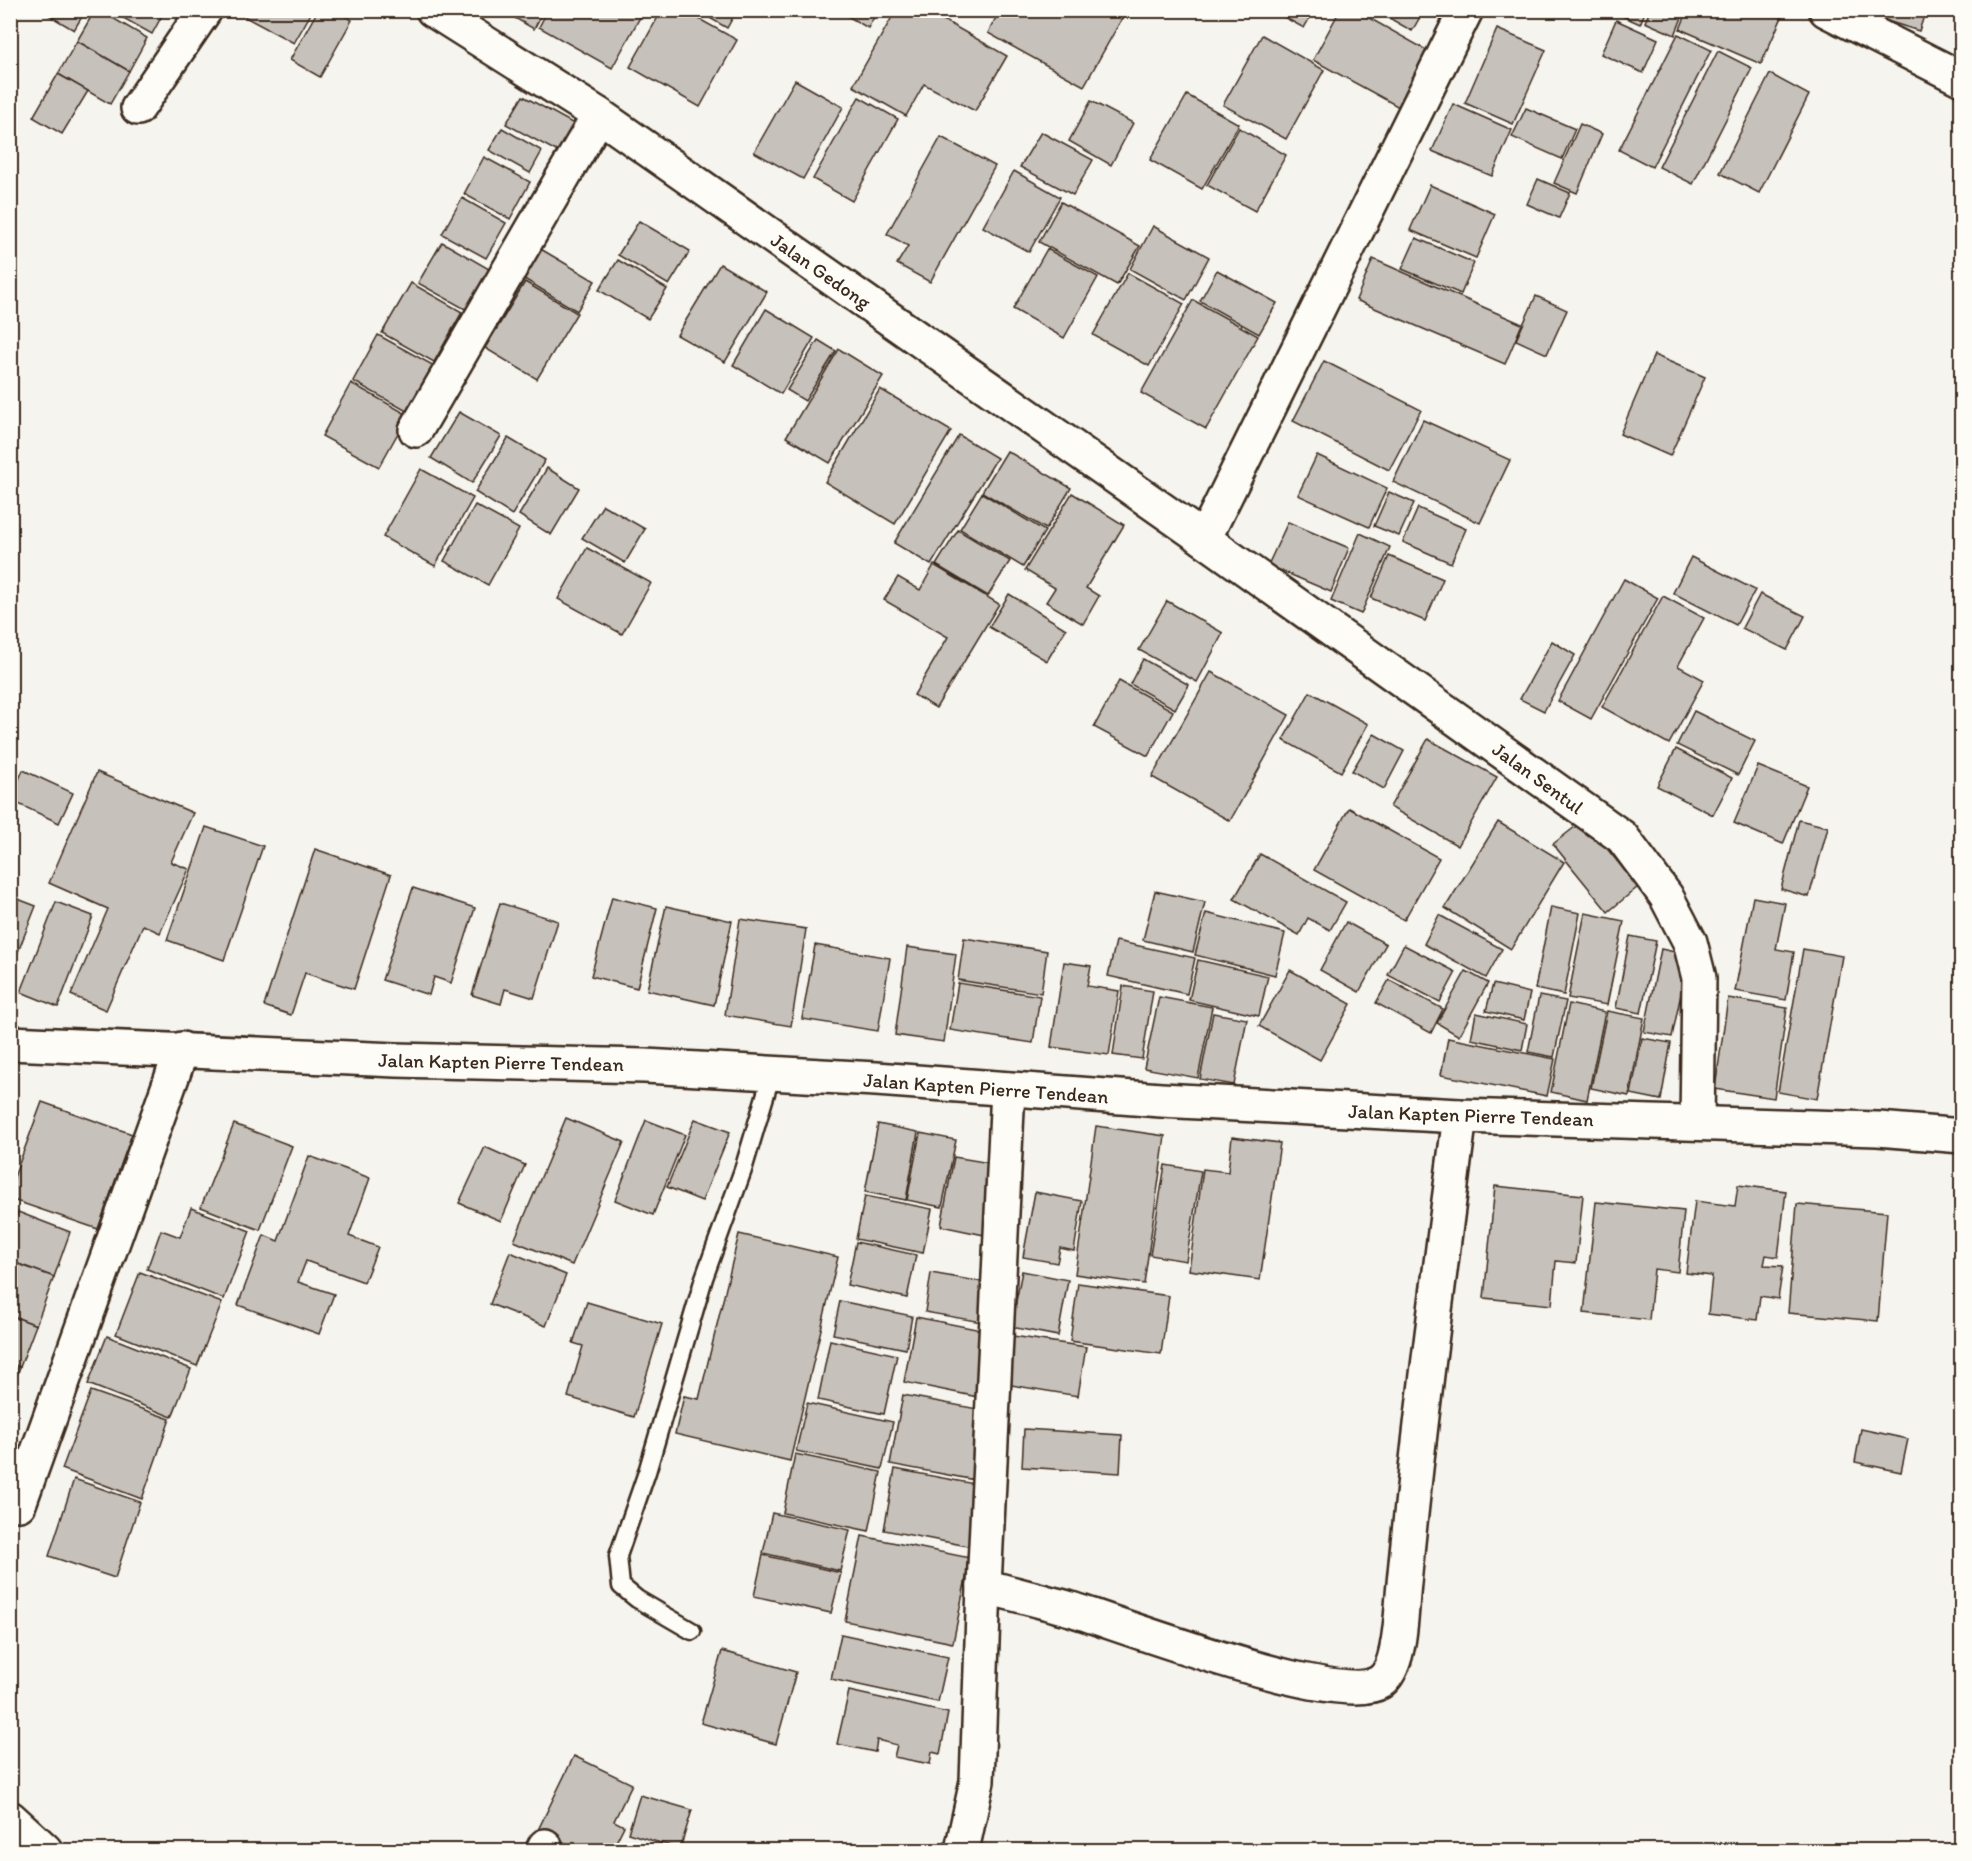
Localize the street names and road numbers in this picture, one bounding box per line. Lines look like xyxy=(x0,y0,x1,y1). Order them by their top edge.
street label: Jalan Gedong xyxy=(766,228,876,315)
street label: Jalan Sentul xyxy=(1488,737,1589,819)
street label: Jalan Kapten Pierre Tendean xyxy=(378,1048,624,1076)
street label: Jalan Kapten Pierre Tendean xyxy=(863,1067,1109,1109)
street label: Jalan Kapten Pierre Tendean xyxy=(1348,1099,1594,1131)

